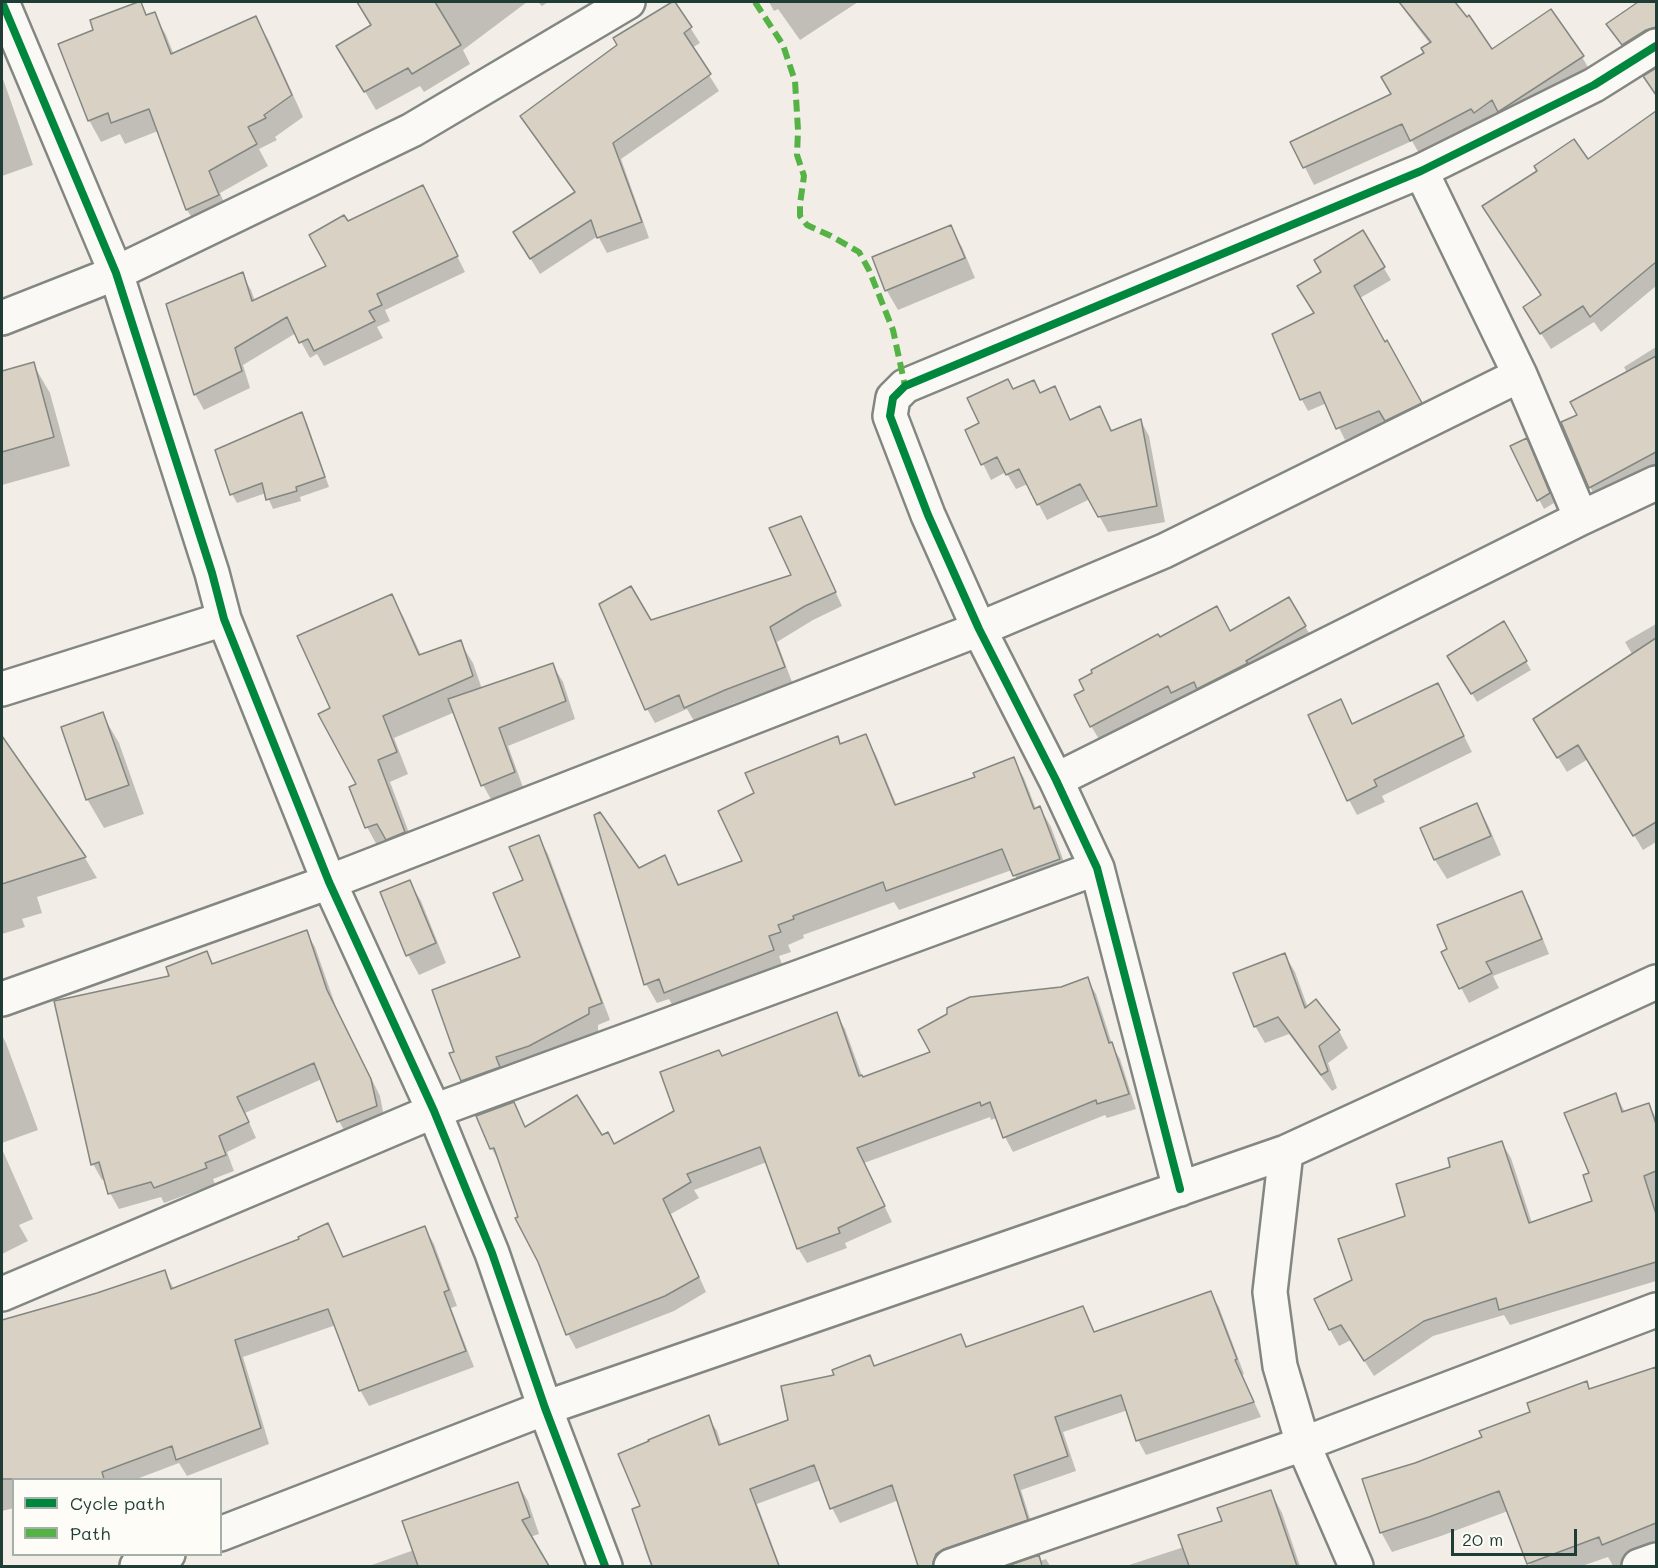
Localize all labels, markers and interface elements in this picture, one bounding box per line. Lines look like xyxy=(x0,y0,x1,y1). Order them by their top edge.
legend xyxy=(12,1478,222,1556)
text: Cycle path xyxy=(70,1491,165,1515)
scale bar xyxy=(1454,1517,1580,1555)
text: Path xyxy=(70,1521,110,1545)
text: 20 m xyxy=(1462,1527,1503,1551)

